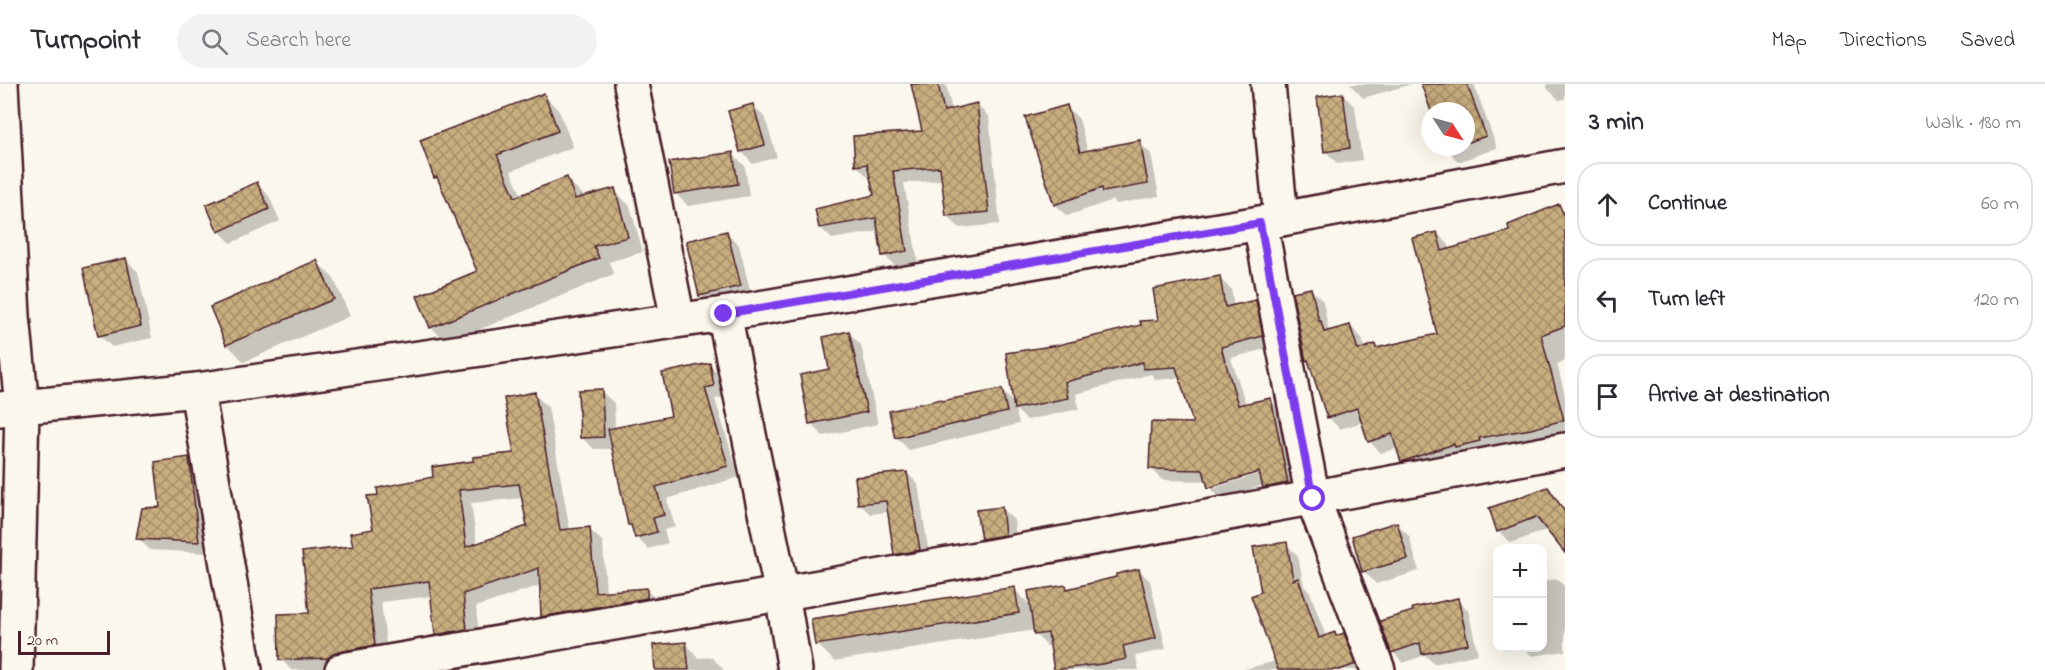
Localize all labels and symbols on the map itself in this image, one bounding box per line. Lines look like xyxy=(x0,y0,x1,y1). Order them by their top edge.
north arrow xyxy=(1421,102,1475,156)
route end xyxy=(710,300,736,326)
route start xyxy=(1299,485,1325,511)
scale bar xyxy=(18,628,110,656)

